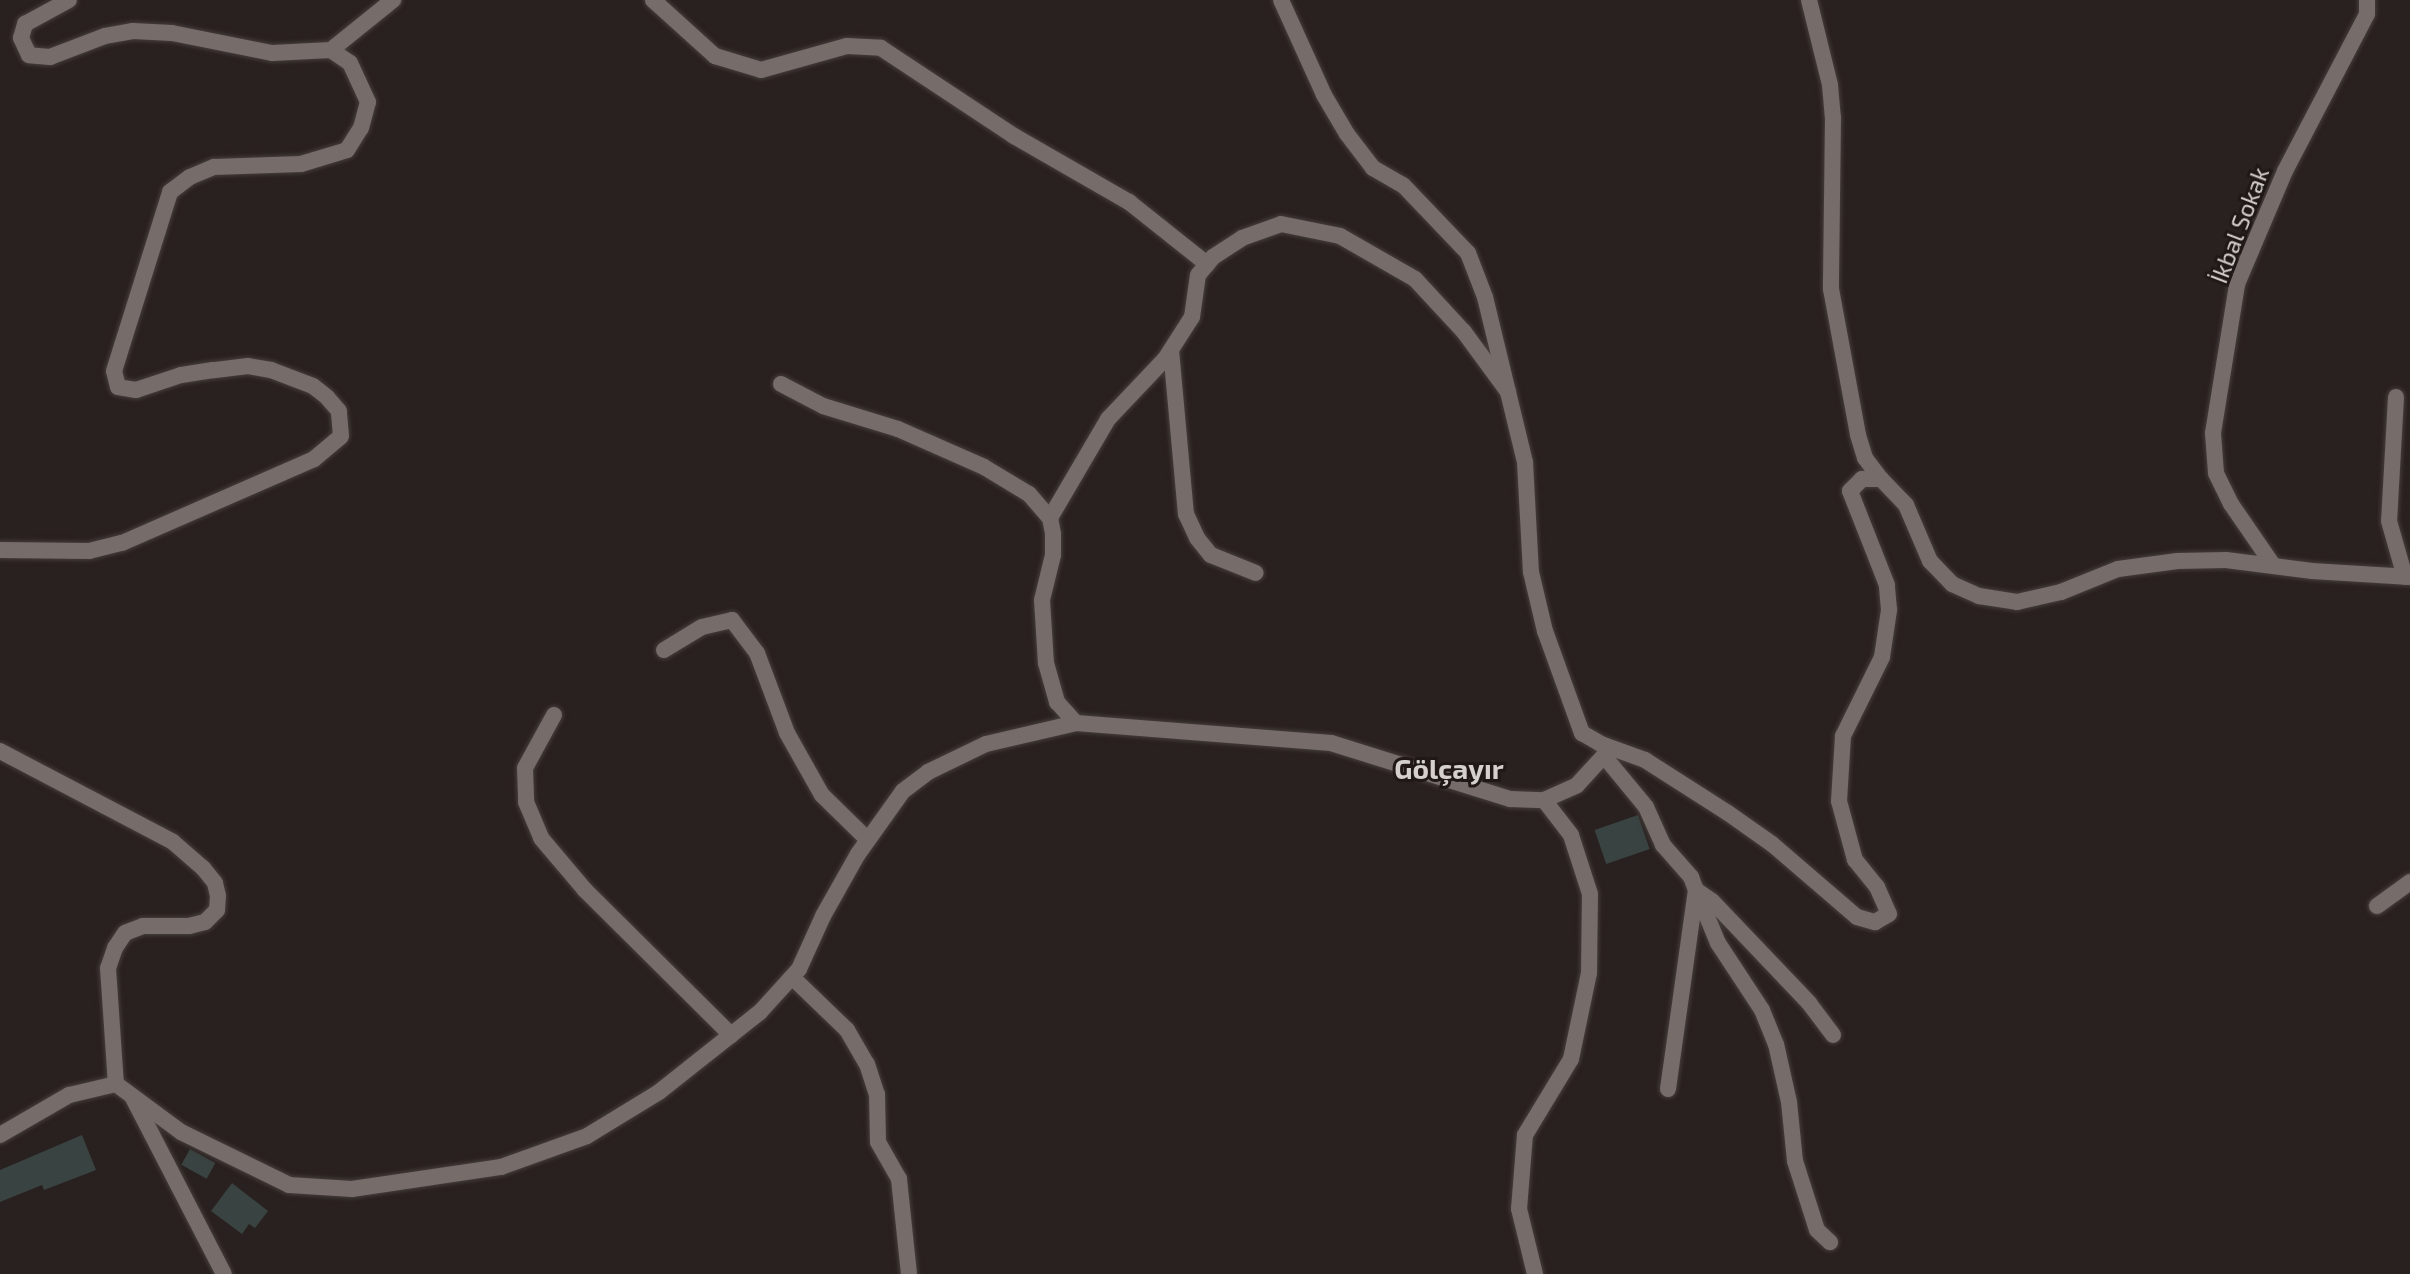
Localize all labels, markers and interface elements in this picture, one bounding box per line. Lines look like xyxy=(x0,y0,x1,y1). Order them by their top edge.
street label: İkbal Sokak xyxy=(2204,163,2274,287)
district label: Gölçayır xyxy=(1394,751,1504,785)

